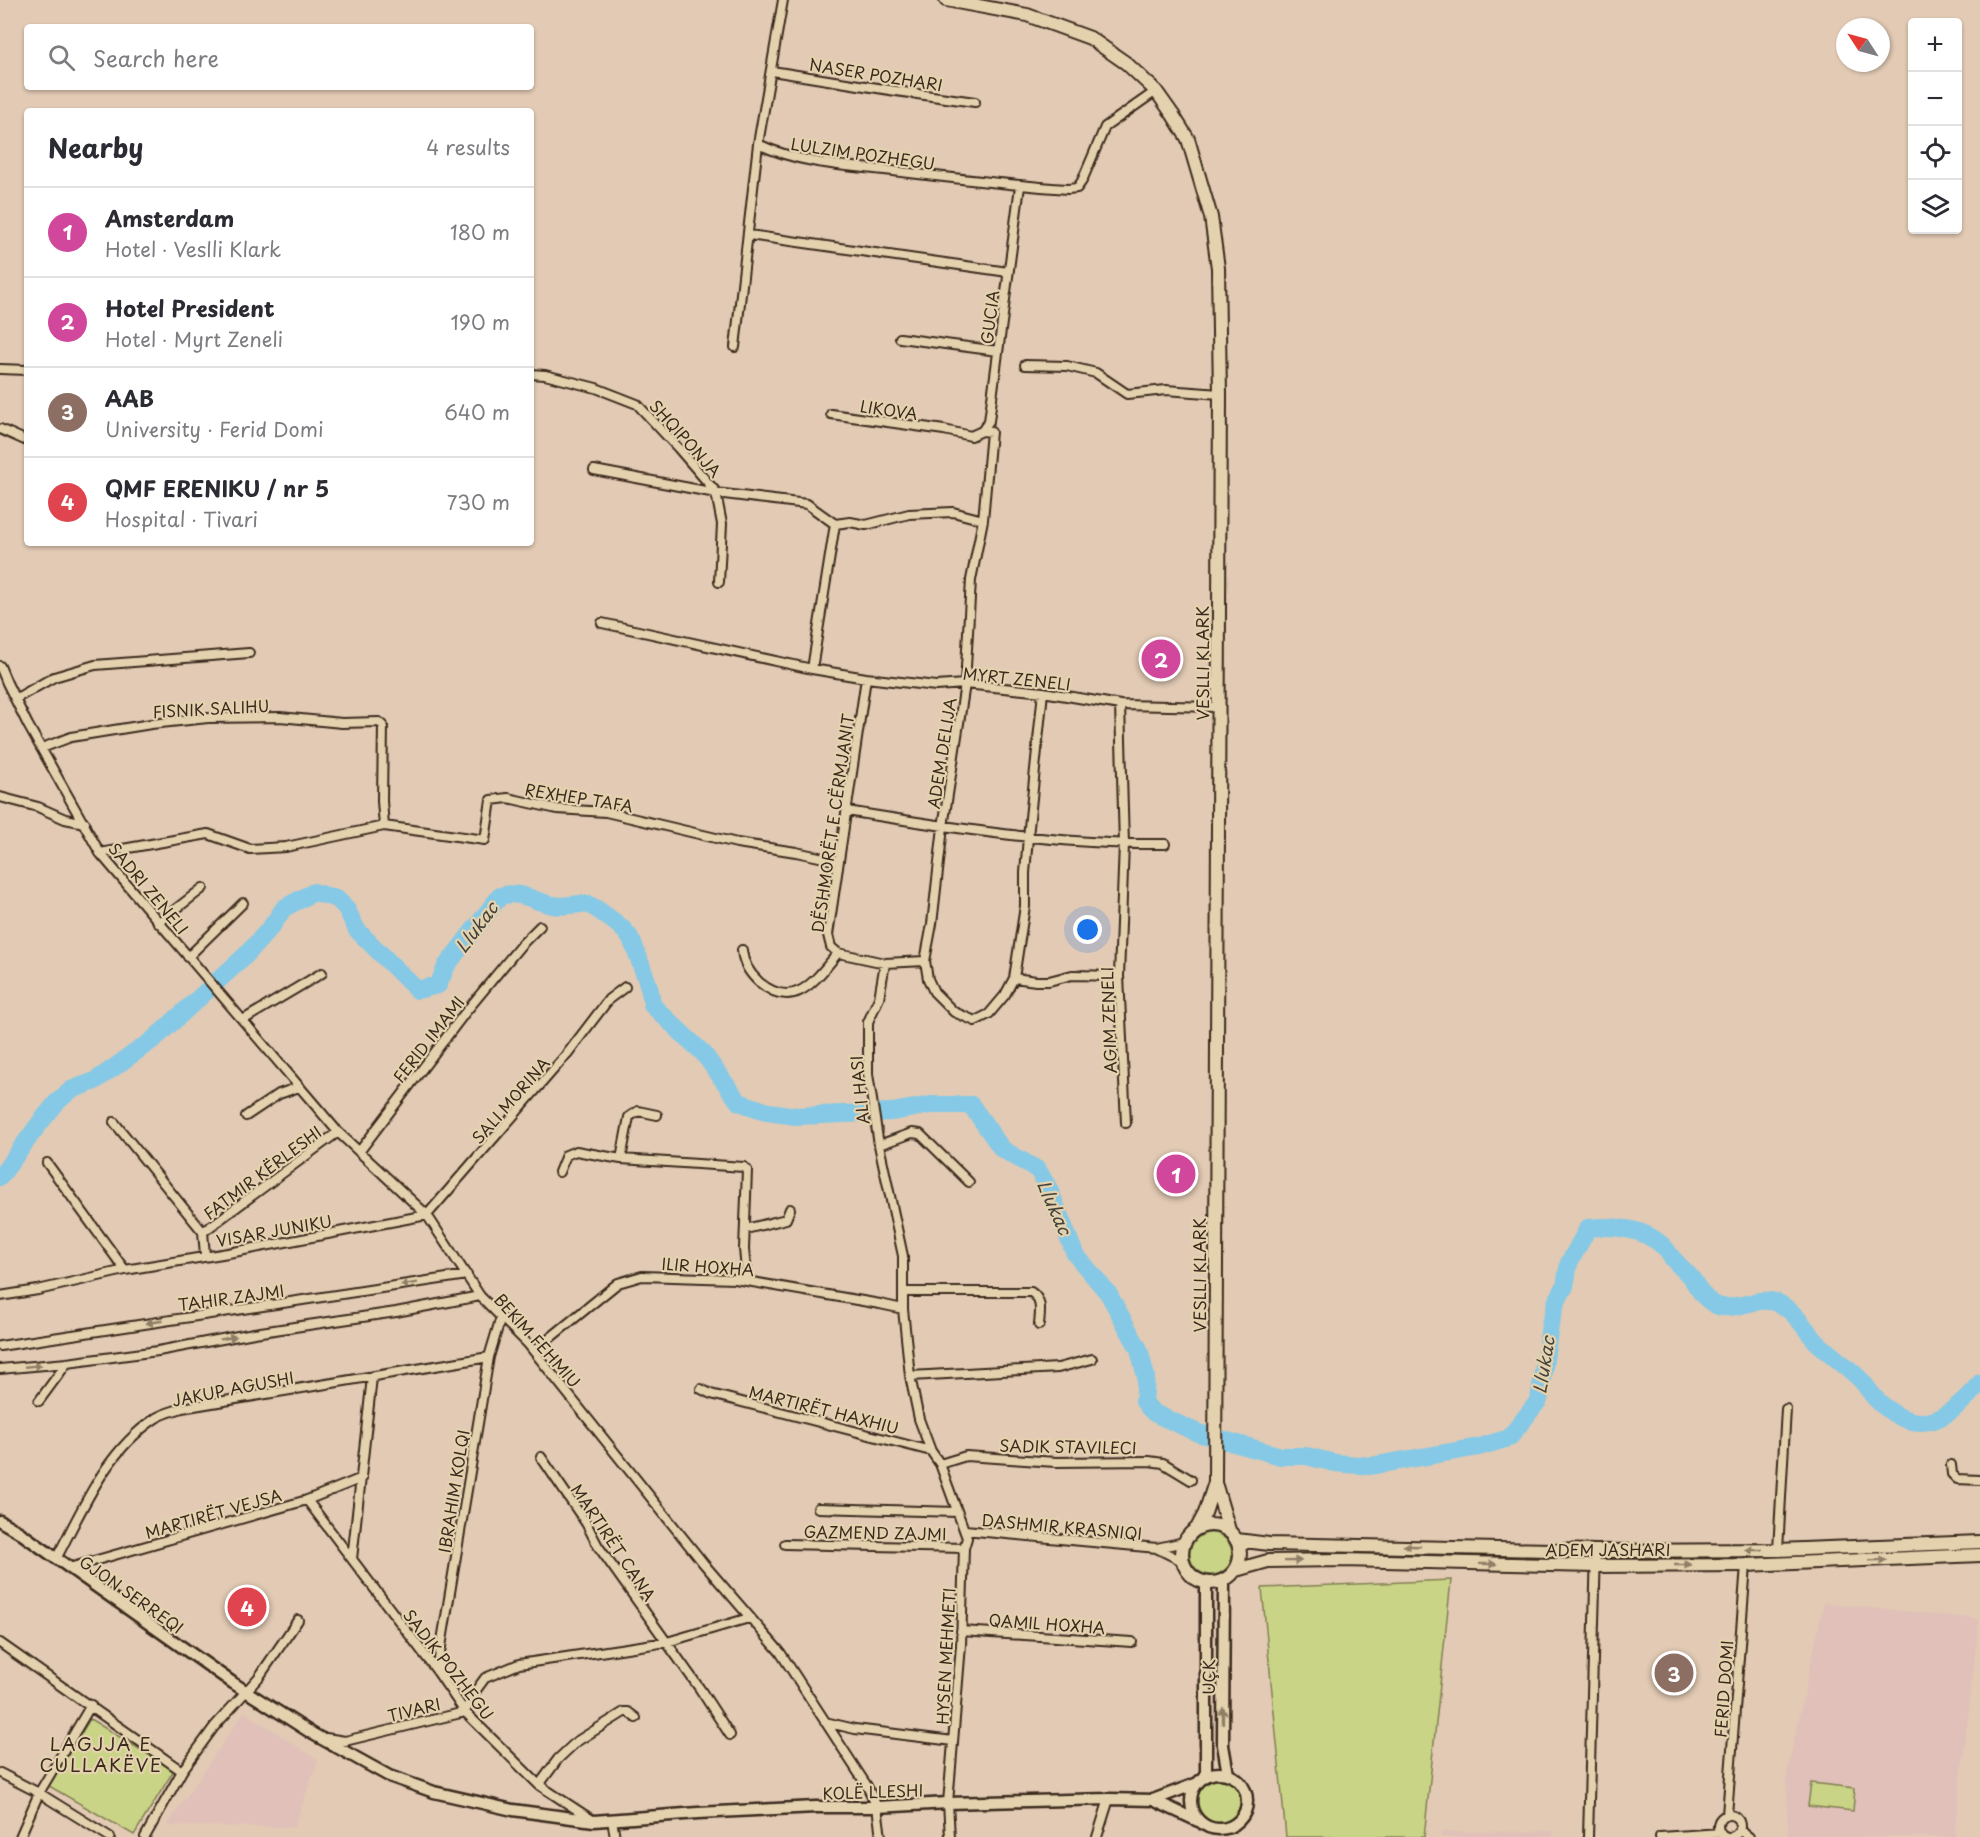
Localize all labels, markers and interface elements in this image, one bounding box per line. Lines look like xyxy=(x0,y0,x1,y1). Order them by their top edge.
north arrow xyxy=(1836,18,1890,72)
map controls xyxy=(1908,18,1962,234)
button: + xyxy=(1908,18,1962,72)
search box xyxy=(24,24,534,90)
icon: search xyxy=(45,41,78,74)
text: Search here xyxy=(93,41,219,74)
street label: NASER POZHARI xyxy=(807,52,945,96)
button: − xyxy=(1908,72,1962,126)
button: locate xyxy=(1908,126,1962,180)
text: Nearby xyxy=(48,128,143,167)
street label: LULZIM POZHEGU xyxy=(789,131,937,175)
text: 4 results xyxy=(426,132,510,162)
button: layers xyxy=(1908,180,1962,234)
text: Amsterdam xyxy=(105,201,234,234)
text: 1 xyxy=(63,217,72,247)
text: 180 m xyxy=(450,217,510,247)
text: Hotel · Veslli Klark xyxy=(105,234,281,264)
street label: GUCIA xyxy=(974,289,1004,345)
text: Hotel President xyxy=(105,291,275,324)
text: 2 xyxy=(60,307,75,337)
text: 190 m xyxy=(451,307,510,337)
text: Hotel · Myrt Zeneli xyxy=(105,324,283,354)
text: AAB xyxy=(105,381,154,414)
street label: LIKOVA xyxy=(859,393,919,425)
street label: SHQIPONJA xyxy=(644,394,728,482)
text: 3 xyxy=(61,397,74,427)
text: 640 m xyxy=(444,397,510,427)
text: University · Ferid Domi xyxy=(105,414,323,444)
text: QMF ERENIKU / nr 5 xyxy=(105,471,329,504)
text: 4 xyxy=(61,487,74,517)
text: 730 m xyxy=(447,487,510,517)
text: Hospital · Tivari xyxy=(105,504,258,534)
street label: VESLLI KLARK xyxy=(1190,606,1214,720)
pin: 2 xyxy=(1142,636,1180,682)
street label: MYRT ZENELI xyxy=(962,660,1072,696)
street label: FISNIK SALIHU xyxy=(152,693,270,723)
street label: ADEM DELIJA xyxy=(920,696,962,810)
street label: DËSHMORËT E CËRMJANIT xyxy=(805,712,859,934)
street label: REXHEP TAFA xyxy=(523,777,635,817)
street label: SADRI ZENELI xyxy=(103,837,195,939)
water label: Llukac xyxy=(448,895,505,958)
your location xyxy=(1073,915,1102,944)
street label: AGIM ZENELI xyxy=(1094,966,1122,1074)
street label: FERID IMAMI xyxy=(387,991,469,1087)
street label: SALI MORINA xyxy=(466,1051,554,1149)
street label: ALI HASI xyxy=(843,1054,875,1126)
street label: FATMIR KËRLESHI xyxy=(198,1119,326,1225)
pin: 1 xyxy=(1156,1152,1196,1196)
water label: Llukac xyxy=(1031,1175,1080,1240)
street label: VISAR JUNIKU xyxy=(214,1208,334,1252)
street label: VESLLI KLARK xyxy=(1187,1218,1211,1332)
street label: ILIR HOXHA xyxy=(661,1251,755,1281)
street label: TAHIR ZAJMI xyxy=(176,1278,286,1316)
one-way arrow xyxy=(399,1279,418,1288)
street label: BEKIM FEHMIU xyxy=(489,1288,587,1392)
one-way arrow xyxy=(144,1317,163,1326)
one-way arrow xyxy=(219,1333,238,1342)
water label: Llukac xyxy=(1525,1333,1561,1395)
one-way arrow xyxy=(24,1361,43,1371)
street label: JAKUP AGUSHI xyxy=(170,1364,296,1412)
street label: MARTIRËT HAXHIU xyxy=(746,1379,902,1439)
street label: IBRAHIM KOLQI xyxy=(431,1428,475,1554)
street label: SADIK STAVILECI xyxy=(999,1433,1137,1459)
street label: MARTIRËT CANA xyxy=(566,1479,662,1605)
street label: MARTIRËT VEJSA xyxy=(142,1482,284,1544)
street label: DASHMIR KRASNIQI xyxy=(981,1507,1143,1545)
street label: GAZMEND ZAJMI xyxy=(803,1519,947,1545)
street label: ADEM JASHARI xyxy=(1545,1537,1671,1561)
one-way arrow xyxy=(1402,1542,1421,1551)
one-way arrow xyxy=(1744,1545,1763,1555)
street label: GJON SERREQI xyxy=(75,1549,189,1639)
one-way arrow xyxy=(1869,1555,1888,1565)
one-way arrow xyxy=(1284,1556,1303,1566)
one-way arrow xyxy=(1479,1559,1498,1568)
one-way arrow xyxy=(1674,1560,1693,1570)
pin: 4 xyxy=(228,1584,266,1630)
street label: HYSEN MEHMETI xyxy=(929,1587,961,1725)
street label: SADIK POZHEGU xyxy=(398,1604,500,1724)
street label: QAMIL HOXHA xyxy=(988,1607,1106,1639)
street label: FERID DOMI xyxy=(1708,1640,1738,1738)
pin: 3 xyxy=(1654,1650,1694,1696)
street label: UÇK xyxy=(1196,1659,1220,1695)
street label: TIVARI xyxy=(385,1691,443,1727)
one-way arrow xyxy=(1218,1706,1228,1725)
district label: LAGJJA E CULLAKËVE xyxy=(39,1730,163,1778)
street label: KOLË LLESHI xyxy=(822,1777,924,1805)

